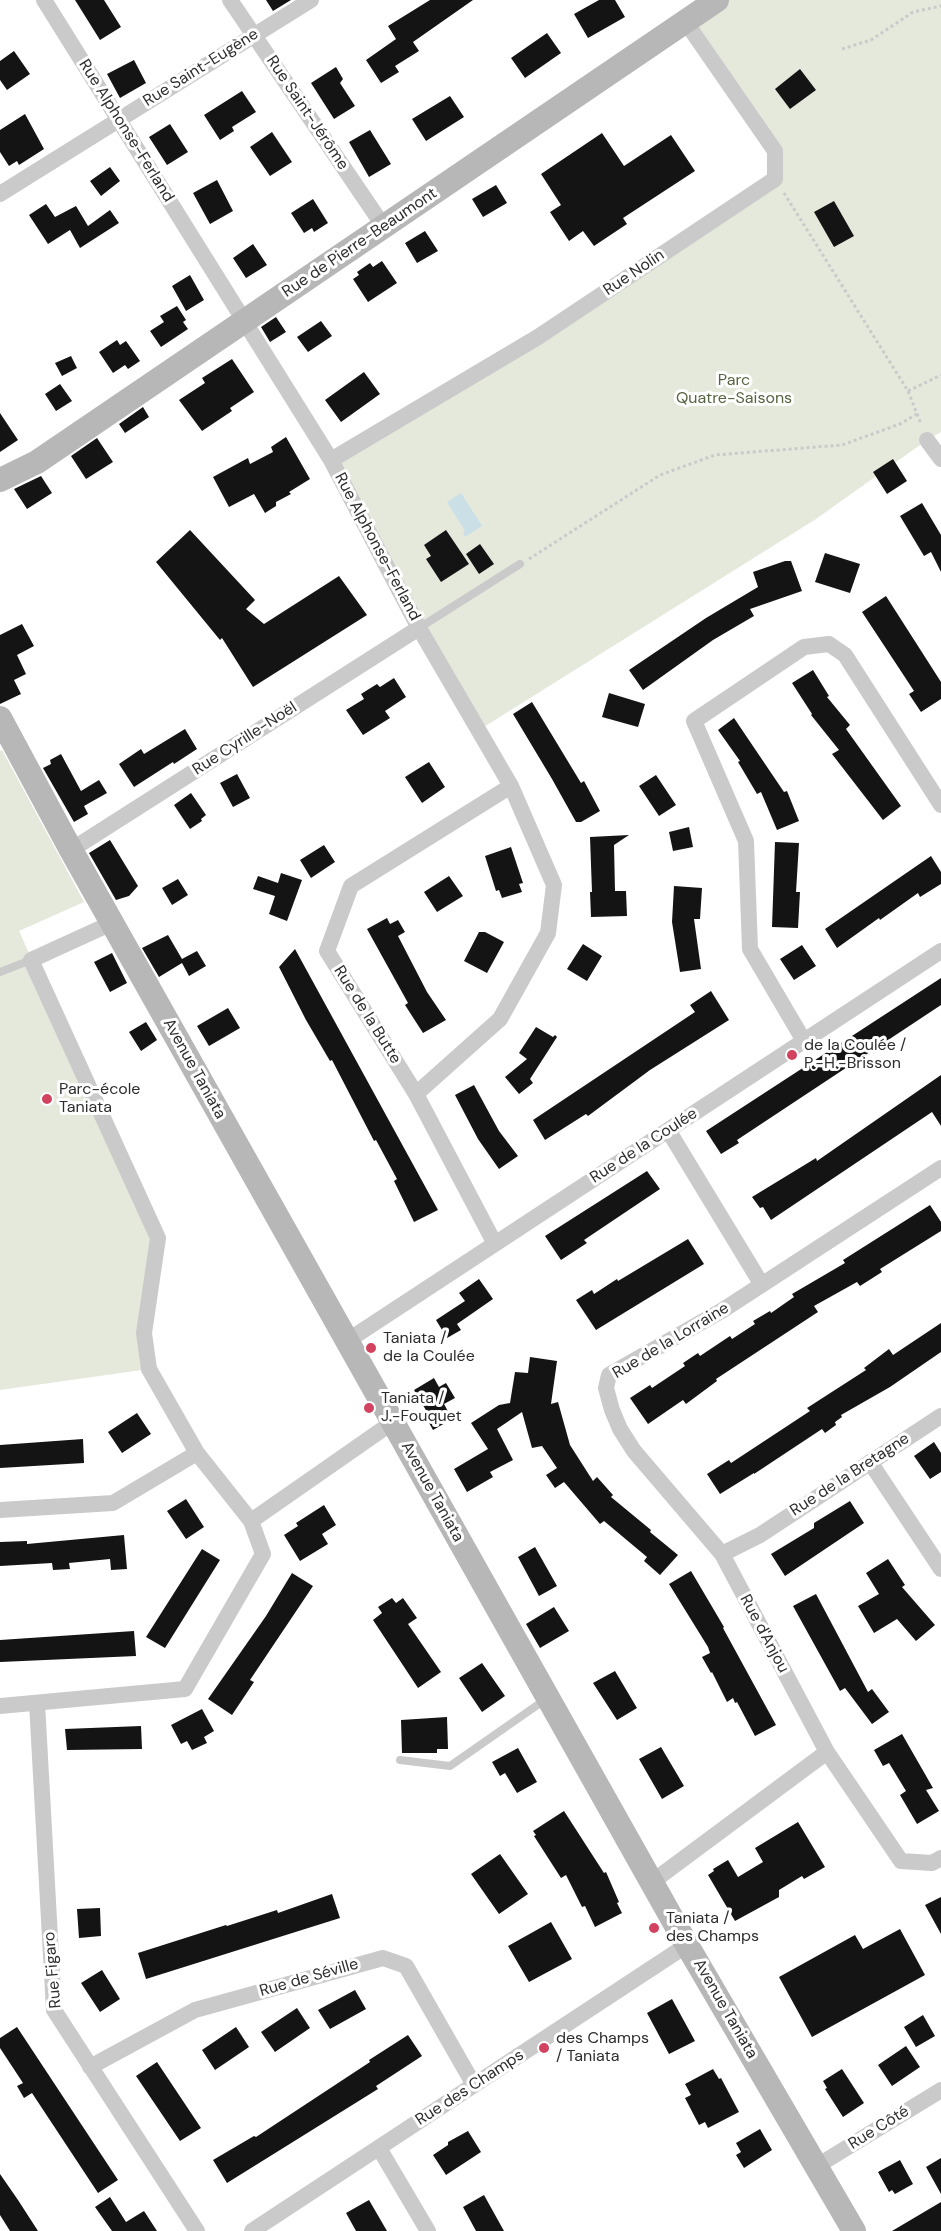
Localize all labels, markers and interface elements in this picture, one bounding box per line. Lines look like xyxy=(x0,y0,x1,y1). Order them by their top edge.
street label: Rue Saint-Eugène xyxy=(140,25,262,111)
street label: Rue Saint-Jérôme xyxy=(262,52,352,174)
street label: Rue Alphonse-Ferland xyxy=(74,56,178,206)
street label: Rue de Pierre-Beaumont xyxy=(279,184,441,302)
street label: Rue Nolin xyxy=(600,246,668,300)
park label: Parc Quatre-Saisons xyxy=(676,371,792,409)
street label: Rue Alphonse-Ferland xyxy=(330,470,424,624)
street label: Rue Cyrille-Noël xyxy=(189,698,301,780)
street label: Rue de la Butte xyxy=(329,962,405,1068)
street label: Avenue Taniata xyxy=(159,1016,229,1122)
place label: de la Coulée / P.-H.-Brisson xyxy=(804,1036,906,1074)
marker: de la Coulée / P.-H.-Brisson xyxy=(785,1048,799,1062)
place label: Parc-école Taniata xyxy=(59,1080,140,1118)
marker: Parc-école Taniata xyxy=(40,1092,54,1106)
street label: Rue de la Coulée xyxy=(587,1104,701,1188)
street label: Rue de la Lorraine xyxy=(609,1299,733,1383)
place label: Taniata / de la Coulée xyxy=(383,1329,475,1367)
marker: Taniata / de la Coulée xyxy=(364,1341,378,1355)
place label: Taniata / J.-Fouquet xyxy=(381,1389,462,1427)
marker: Taniata / J.-Fouquet xyxy=(362,1401,376,1415)
street label: Rue de la Bretagne xyxy=(787,1429,913,1521)
street label: Avenue Taniata xyxy=(397,1439,467,1545)
street label: Rue d'Anjou xyxy=(735,1592,793,1676)
place label: Taniata / des Champs xyxy=(666,1909,759,1947)
marker: Taniata / des Champs xyxy=(647,1921,661,1935)
street label: Rue Figaro xyxy=(40,1931,66,2009)
street label: Rue de Séville xyxy=(257,1955,361,2001)
street label: Avenue Taniata xyxy=(689,1956,761,2062)
place label: des Champs / Taniata xyxy=(556,2029,649,2067)
marker: des Champs / Taniata xyxy=(537,2041,551,2055)
street label: Rue des Champs xyxy=(412,2046,528,2130)
street label: Rue Côté xyxy=(845,2102,913,2154)

